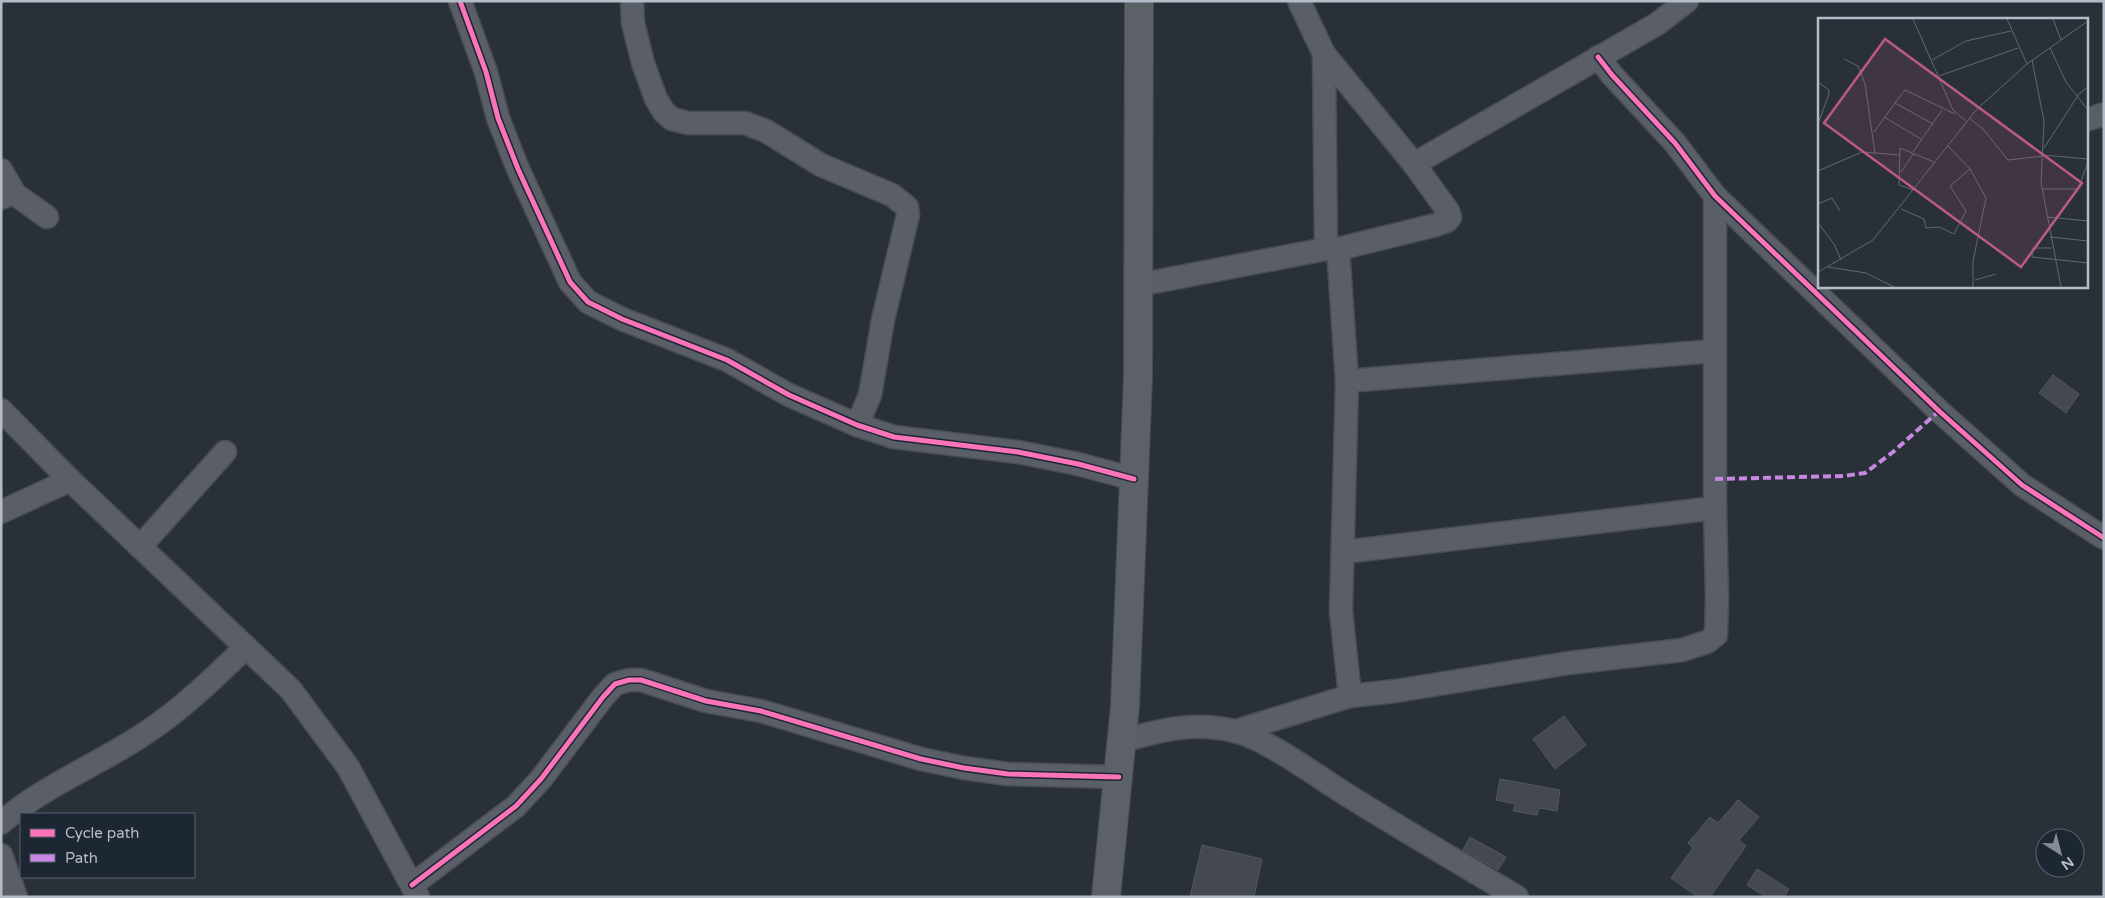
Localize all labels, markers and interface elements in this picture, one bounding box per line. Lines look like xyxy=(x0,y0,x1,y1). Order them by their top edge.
inset map xyxy=(1818,18,2088,288)
legend xyxy=(20,813,195,878)
text: Cycle path xyxy=(65,824,139,842)
north arrow xyxy=(2035,828,2085,878)
text: Path xyxy=(65,849,98,867)
text: N xyxy=(2058,853,2077,873)

